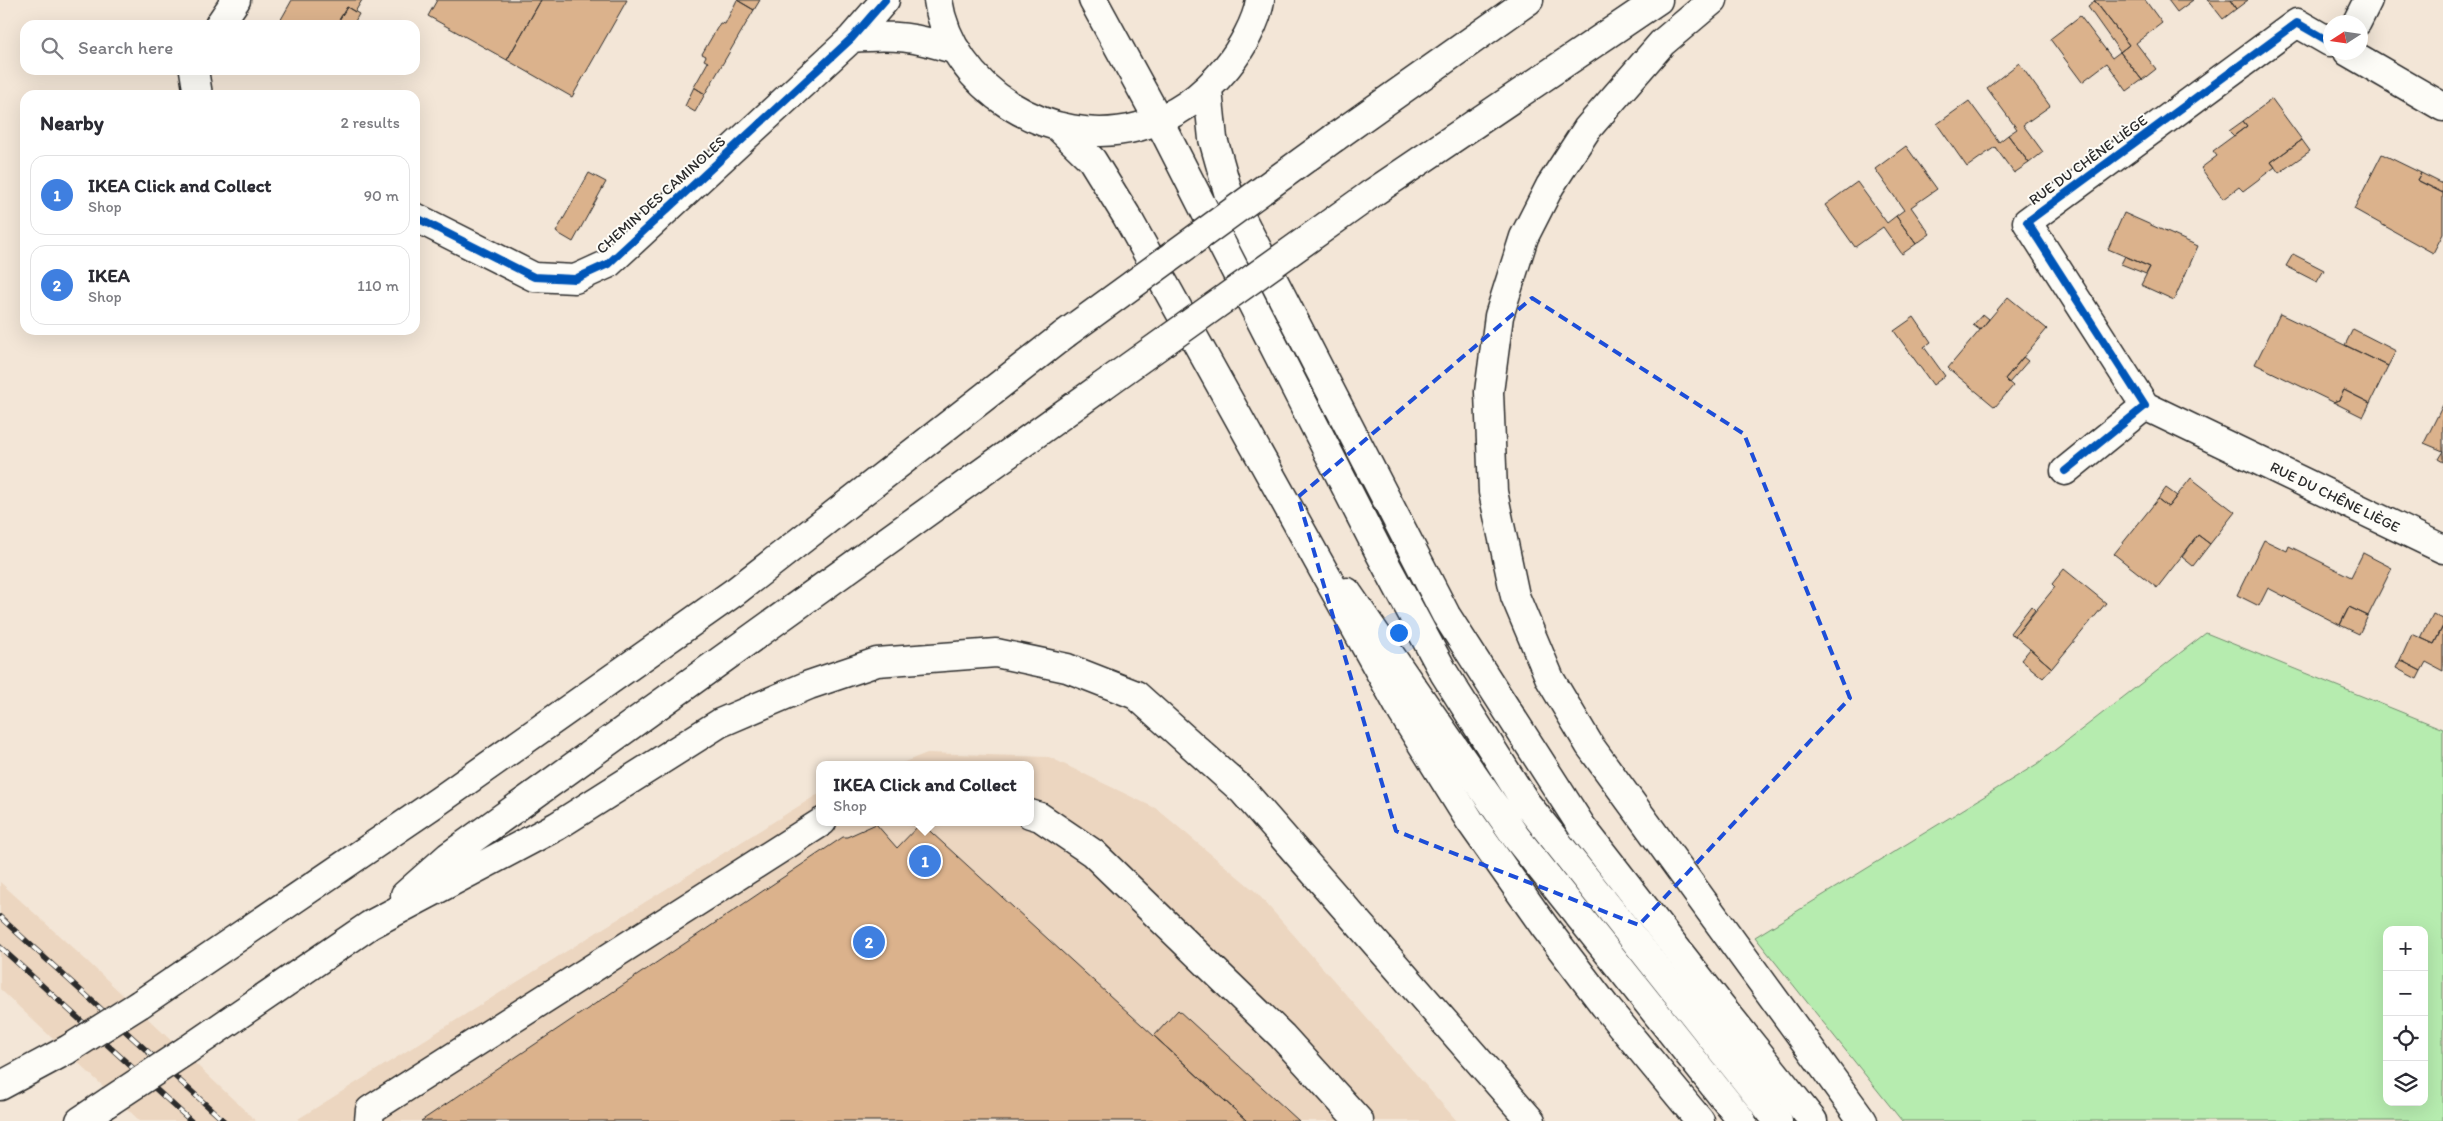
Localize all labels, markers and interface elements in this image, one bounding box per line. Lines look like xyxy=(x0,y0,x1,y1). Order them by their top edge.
north arrow xyxy=(2323,15,2368,60)
search box xyxy=(20,20,420,75)
icon: search xyxy=(38,34,66,62)
text: Search here xyxy=(78,36,173,59)
text: Nearby xyxy=(40,110,104,135)
street label: RUE DU CHÊNE LIÈGE xyxy=(2025,111,2151,209)
text: 2 results xyxy=(340,113,400,132)
street label: CHEMIN DES CAMINOLES xyxy=(593,132,729,258)
text: IKEA Click and Collect xyxy=(88,174,272,197)
text: 1 xyxy=(53,186,61,205)
text: 90 m xyxy=(364,186,399,205)
text: Shop xyxy=(88,197,122,216)
text: IKEA xyxy=(88,264,130,287)
text: 2 xyxy=(53,276,61,295)
text: 110 m xyxy=(357,276,399,295)
text: Shop xyxy=(88,287,122,306)
street label: RUE DU CHÊNE LIÈGE xyxy=(2267,458,2403,536)
your location xyxy=(1386,620,1412,646)
popup xyxy=(816,761,1034,826)
text: IKEA Click and Collect xyxy=(833,773,1017,796)
text: Shop xyxy=(833,796,867,815)
pin: 1 xyxy=(909,842,941,880)
pin: 2 xyxy=(853,923,885,961)
map controls xyxy=(2383,926,2428,1106)
button: + xyxy=(2383,926,2428,971)
button: − xyxy=(2383,971,2428,1016)
button: locate xyxy=(2383,1016,2428,1061)
button: layers xyxy=(2383,1061,2428,1106)

